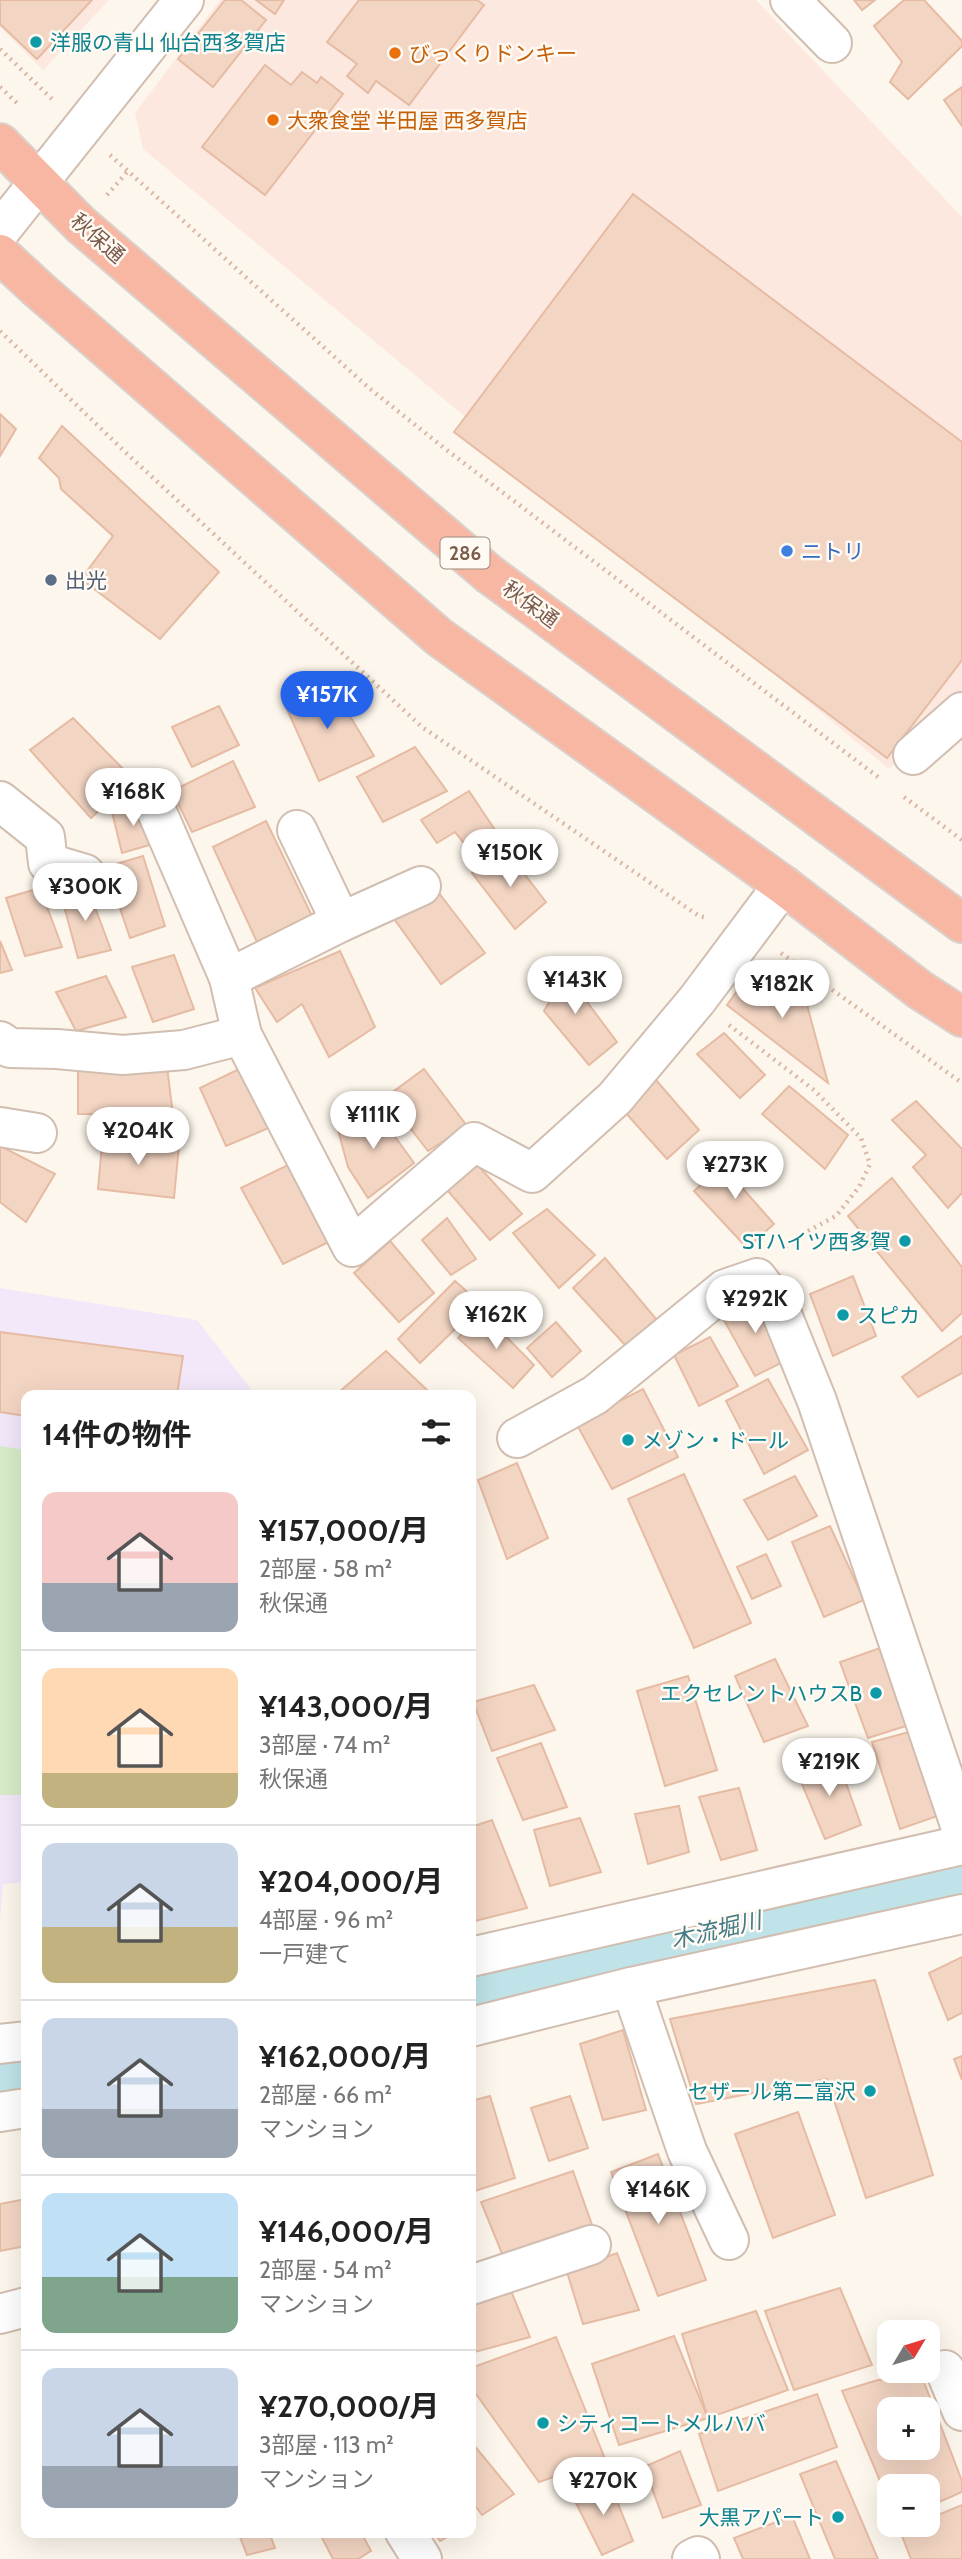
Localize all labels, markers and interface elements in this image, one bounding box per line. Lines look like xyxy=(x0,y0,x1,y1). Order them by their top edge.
place label: 洋服の青山 仙台西多賀店 xyxy=(50,30,286,55)
marker: 洋服の青山 仙台西多賀店 xyxy=(28,34,44,50)
place label: びっくりドンキー xyxy=(409,41,577,66)
marker: びっくりドンキー xyxy=(387,45,403,61)
place label: 大衆食堂 半田屋 西多賀店 xyxy=(287,108,527,133)
marker: 大衆食堂 半田屋 西多賀店 xyxy=(265,112,281,128)
street label: 秋保通 xyxy=(66,208,130,268)
road number: 286 xyxy=(440,538,490,568)
place label: ニトリ xyxy=(801,539,864,564)
marker: ニトリ xyxy=(779,543,795,559)
place label: 出光 xyxy=(65,568,107,593)
marker: 出光 xyxy=(43,572,59,588)
street label: 秋保通 xyxy=(498,575,564,633)
pin: ¥157K xyxy=(278,672,376,731)
text: ¥157K xyxy=(297,680,357,708)
pin: ¥168K xyxy=(84,768,182,828)
text: ¥168K xyxy=(101,777,165,805)
pin: ¥150K xyxy=(461,830,559,889)
text: ¥150K xyxy=(477,838,543,866)
pin: ¥300K xyxy=(36,864,134,923)
text: ¥300K xyxy=(48,872,122,900)
pin: ¥143K xyxy=(526,956,624,1016)
pin: ¥182K xyxy=(733,960,831,1020)
text: ¥143K xyxy=(543,965,607,993)
text: ¥182K xyxy=(751,969,813,997)
pin: ¥111K xyxy=(324,1092,422,1151)
text: ¥111K xyxy=(346,1100,400,1128)
pin: ¥204K xyxy=(89,1108,187,1167)
text: ¥204K xyxy=(102,1116,174,1144)
pin: ¥273K xyxy=(686,1142,784,1201)
text: ¥273K xyxy=(703,1150,767,1178)
place label: STハイツ西多賀 xyxy=(742,1229,891,1254)
marker: STハイツ西多賀 xyxy=(897,1233,913,1249)
pin: ¥292K xyxy=(706,1276,804,1335)
text: ¥292K xyxy=(722,1284,788,1312)
pin: ¥162K xyxy=(447,1292,545,1351)
text: ¥162K xyxy=(465,1300,527,1328)
place label: スピカ xyxy=(857,1303,920,1328)
marker: スピカ xyxy=(835,1307,851,1323)
icon: filters xyxy=(417,1413,455,1451)
text: 14件の物件 xyxy=(42,1416,192,1453)
place label: メゾン・ドール xyxy=(642,1428,789,1453)
marker: メゾン・ドール xyxy=(620,1432,636,1448)
text: ¥157,000/月 xyxy=(259,1512,429,1549)
icon: home xyxy=(98,1520,182,1604)
text: 2部屋 · 58 m² xyxy=(259,1555,392,1583)
text: 秋保通 xyxy=(259,1589,328,1617)
place label: エクセレントハウスB xyxy=(660,1681,862,1706)
marker: エクセレントハウスB xyxy=(868,1685,884,1701)
text: ¥143,000/月 xyxy=(259,1688,434,1725)
icon: home xyxy=(98,1696,182,1780)
text: 3部屋 · 74 m² xyxy=(259,1731,390,1759)
pin: ¥219K xyxy=(780,1738,878,1798)
text: ¥219K xyxy=(798,1747,860,1775)
text: 秋保通 xyxy=(259,1765,328,1793)
text: ¥204,000/月 xyxy=(259,1863,443,1900)
icon: home xyxy=(98,1871,182,1955)
water label: 木流堀川 xyxy=(668,1905,767,1954)
text: 4部屋 · 96 m² xyxy=(259,1906,393,1934)
text: 一戸建て xyxy=(259,1940,351,1968)
text: ¥162,000/月 xyxy=(259,2038,432,2075)
icon: home xyxy=(98,2046,182,2130)
place label: セザール第二富沢 xyxy=(688,2079,856,2104)
text: 2部屋 · 66 m² xyxy=(259,2081,392,2109)
marker: セザール第二富沢 xyxy=(862,2083,878,2099)
text: マンション xyxy=(259,2115,374,2143)
pin: ¥146K xyxy=(609,2166,707,2226)
text: ¥146K xyxy=(626,2175,690,2203)
text: ¥146,000/月 xyxy=(259,2213,434,2250)
icon: home xyxy=(98,2221,182,2305)
text: 2部屋 · 54 m² xyxy=(259,2256,392,2284)
text: マンション xyxy=(259,2290,374,2318)
north arrow xyxy=(877,2320,940,2384)
map controls xyxy=(877,2320,940,2537)
text: ¥270,000/月 xyxy=(259,2388,439,2425)
icon: home xyxy=(98,2396,182,2480)
button: + xyxy=(877,2397,940,2460)
place label: シティコートメルハバ xyxy=(557,2411,766,2436)
marker: シティコートメルハバ xyxy=(535,2415,551,2431)
text: 3部屋 · 113 m² xyxy=(259,2431,394,2459)
pin: ¥270K xyxy=(554,2458,652,2517)
text: マンション xyxy=(259,2465,374,2493)
text: ¥270K xyxy=(569,2466,637,2494)
button: − xyxy=(877,2474,940,2537)
place label: 大黒アパート xyxy=(698,2505,824,2530)
marker: 大黒アパート xyxy=(830,2509,846,2525)

